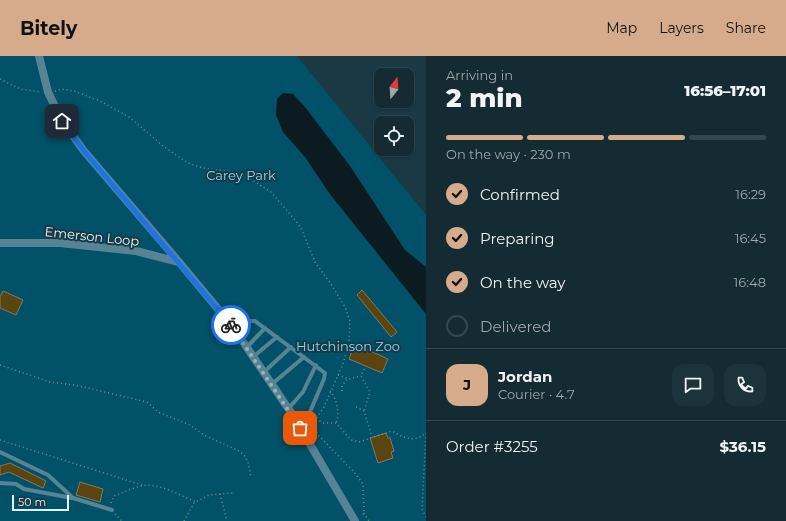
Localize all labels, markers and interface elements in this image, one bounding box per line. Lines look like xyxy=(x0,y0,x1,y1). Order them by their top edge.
text: Bitely xyxy=(20,17,77,40)
text: Map xyxy=(606,19,637,37)
text: Layers xyxy=(659,19,704,37)
text: Share xyxy=(726,19,766,37)
text: Arriving in xyxy=(446,67,513,83)
north arrow xyxy=(374,68,414,108)
map controls xyxy=(374,68,414,156)
text: 16:56–17:01 xyxy=(684,81,766,100)
text: 2 min xyxy=(446,82,523,114)
pin xyxy=(45,104,79,138)
icon: home xyxy=(51,110,73,132)
button: locate xyxy=(374,116,414,156)
text: On the way · 230 m xyxy=(446,146,571,162)
park label: Carey Park xyxy=(206,167,276,183)
icon: check xyxy=(446,183,468,205)
text: Confirmed xyxy=(480,185,560,204)
text: 16:29 xyxy=(735,186,766,202)
street label: Emerson Loop xyxy=(44,223,140,249)
icon: check xyxy=(446,227,468,249)
text: Preparing xyxy=(480,229,555,248)
text: 16:45 xyxy=(735,230,766,246)
icon: check xyxy=(446,271,468,293)
text: On the way xyxy=(480,273,565,292)
text: 16:48 xyxy=(734,274,766,290)
courier xyxy=(211,305,251,345)
icon: bike xyxy=(220,314,242,336)
text: Delivered xyxy=(480,317,552,336)
park label: Hutchinson Zoo xyxy=(296,338,400,354)
button: chat xyxy=(672,364,714,406)
button: phone xyxy=(724,364,766,406)
text: Jordan xyxy=(498,367,552,386)
text: J xyxy=(463,375,471,394)
text: Courier · 4.7 xyxy=(498,386,575,402)
pin xyxy=(283,411,317,445)
icon: bag xyxy=(289,417,311,439)
text: Order #3255 xyxy=(446,437,538,456)
text: $36.15 xyxy=(719,437,766,456)
scale bar xyxy=(12,493,69,512)
text: 50 m xyxy=(18,495,46,509)

